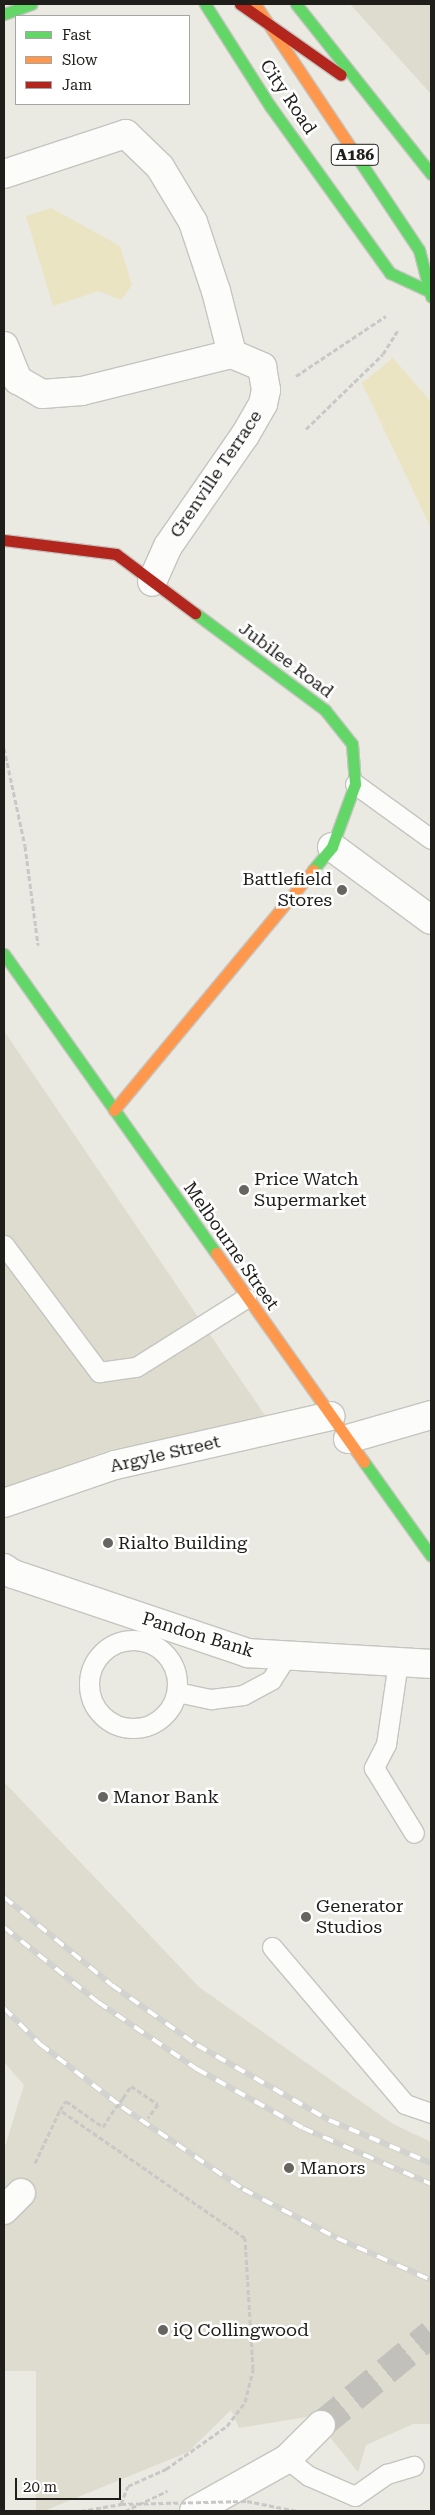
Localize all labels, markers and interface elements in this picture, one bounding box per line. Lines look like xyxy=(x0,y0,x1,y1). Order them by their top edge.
legend xyxy=(15,15,190,105)
text: Fast xyxy=(62,26,91,44)
text: Slow xyxy=(62,51,97,69)
street label: City Road xyxy=(255,56,321,138)
text: Jam xyxy=(62,76,92,94)
road number: A186 xyxy=(330,142,380,168)
street label: Grenville Terrace xyxy=(165,406,267,542)
street label: Jubilee Road xyxy=(235,617,337,703)
place label: Battlefield Stores xyxy=(243,869,332,912)
marker: Battlefield Stores xyxy=(336,884,348,896)
place label: Price Watch Supermarket xyxy=(254,1169,367,1212)
street label: Melbourne Street xyxy=(179,1178,283,1314)
marker: Price Watch Supermarket xyxy=(238,1184,250,1196)
street label: Argyle Street xyxy=(108,1431,222,1477)
place label: Rialto Building xyxy=(118,1532,247,1554)
marker: Rialto Building xyxy=(102,1537,114,1549)
street label: Pandon Bank xyxy=(140,1608,256,1662)
place label: Manor Bank xyxy=(113,1786,219,1808)
marker: Manor Bank xyxy=(97,1791,109,1803)
place label: Generator Studios xyxy=(316,1896,404,1938)
marker: Generator Studios xyxy=(300,1911,312,1923)
place label: Manors xyxy=(300,2157,365,2179)
marker: Manors xyxy=(282,2161,296,2175)
place label: iQ Collingwood xyxy=(173,2319,309,2341)
marker: iQ Collingwood xyxy=(157,2324,169,2336)
scale bar xyxy=(18,2468,124,2500)
text: 20 m xyxy=(23,2478,57,2496)

